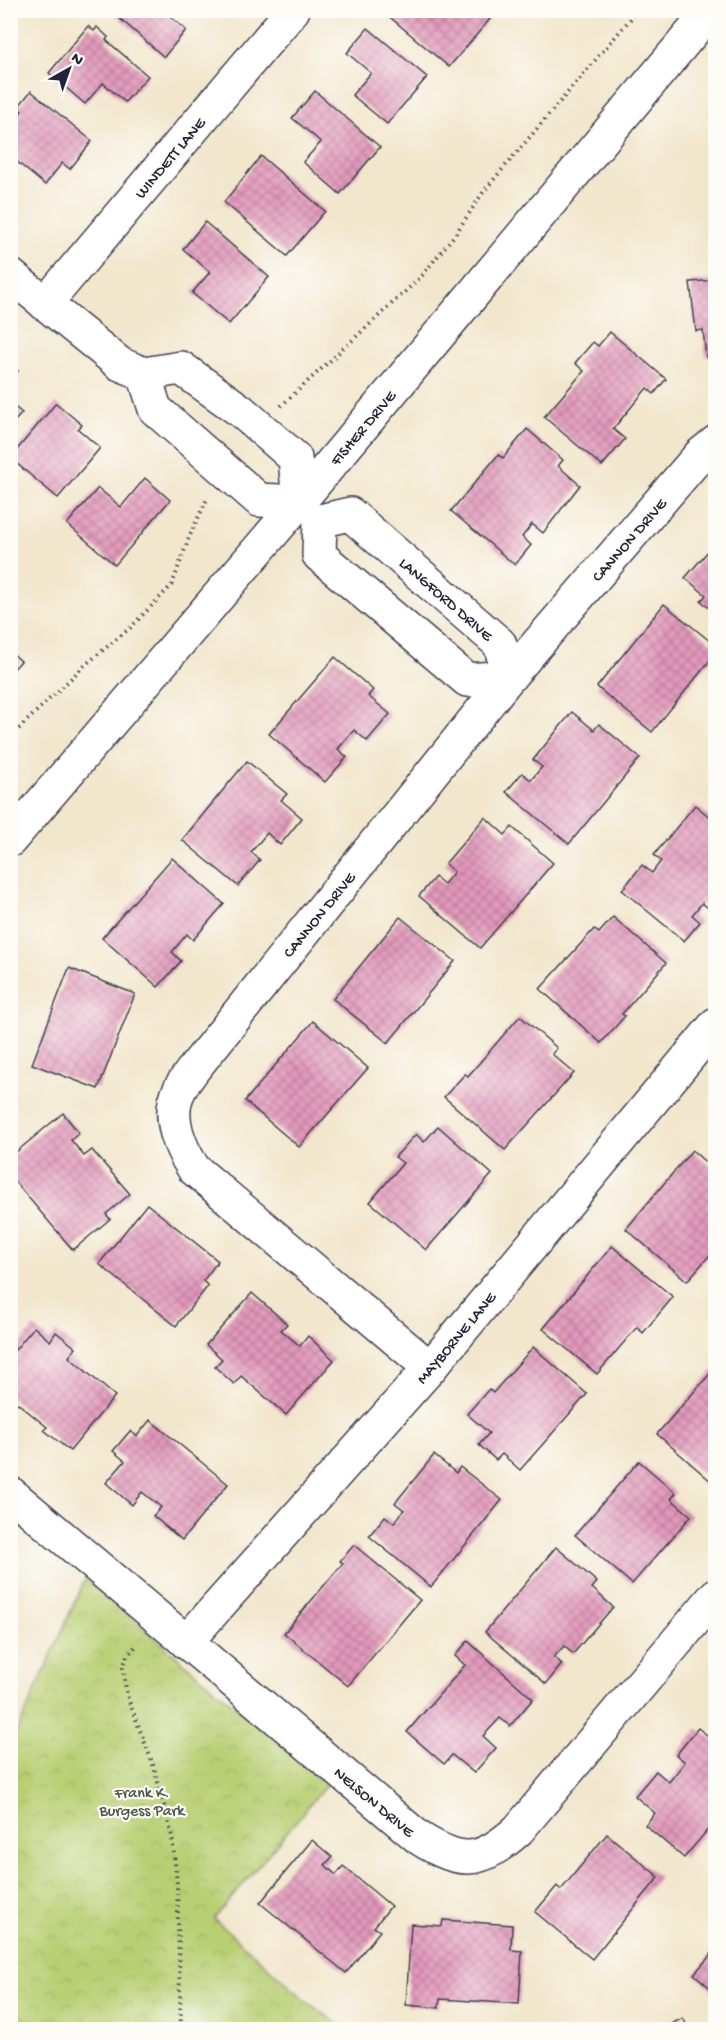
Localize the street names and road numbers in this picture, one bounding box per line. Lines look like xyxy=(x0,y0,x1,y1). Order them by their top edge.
street label: WINDETT LANE xyxy=(132,114,212,204)
street label: FISHER DRIVE xyxy=(327,387,402,471)
street label: CANNON DRIVE xyxy=(589,495,673,587)
street label: LANGFORD DRIVE xyxy=(394,555,496,647)
street label: CANNON DRIVE xyxy=(280,869,362,963)
street label: MAYBORNE LANE xyxy=(414,1289,502,1389)
street label: NELSON DRIVE xyxy=(329,1765,418,1843)

